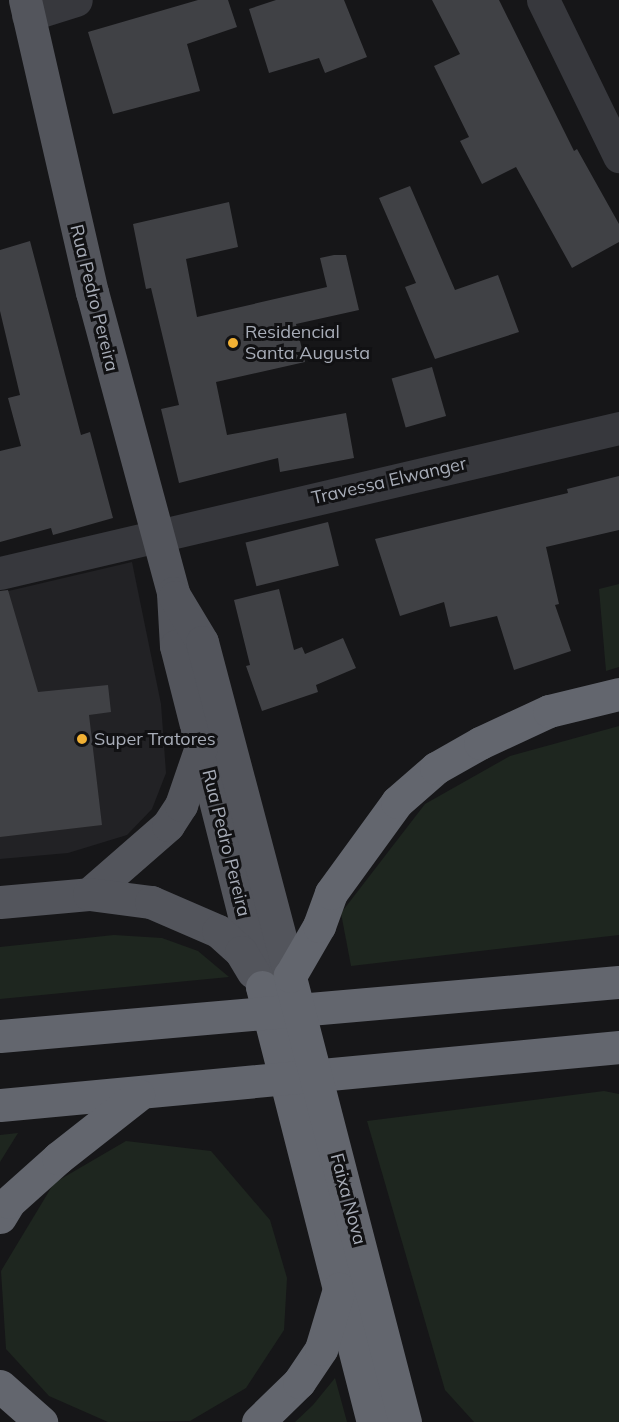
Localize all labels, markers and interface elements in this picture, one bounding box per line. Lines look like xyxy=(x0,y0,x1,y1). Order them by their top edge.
street label: Rua Pedro Pereira xyxy=(65,222,123,374)
place label: Residencial Santa Augusta xyxy=(245,322,370,364)
marker: Residencial Santa Augusta xyxy=(226,336,240,350)
street label: Travessa Elwanger xyxy=(310,453,468,509)
place label: Super Tratores xyxy=(94,728,216,750)
marker: Super Tratores xyxy=(75,732,89,746)
street label: Rua Pedro Pereira xyxy=(197,767,255,919)
street label: Faixa Nova xyxy=(325,1151,371,1247)

